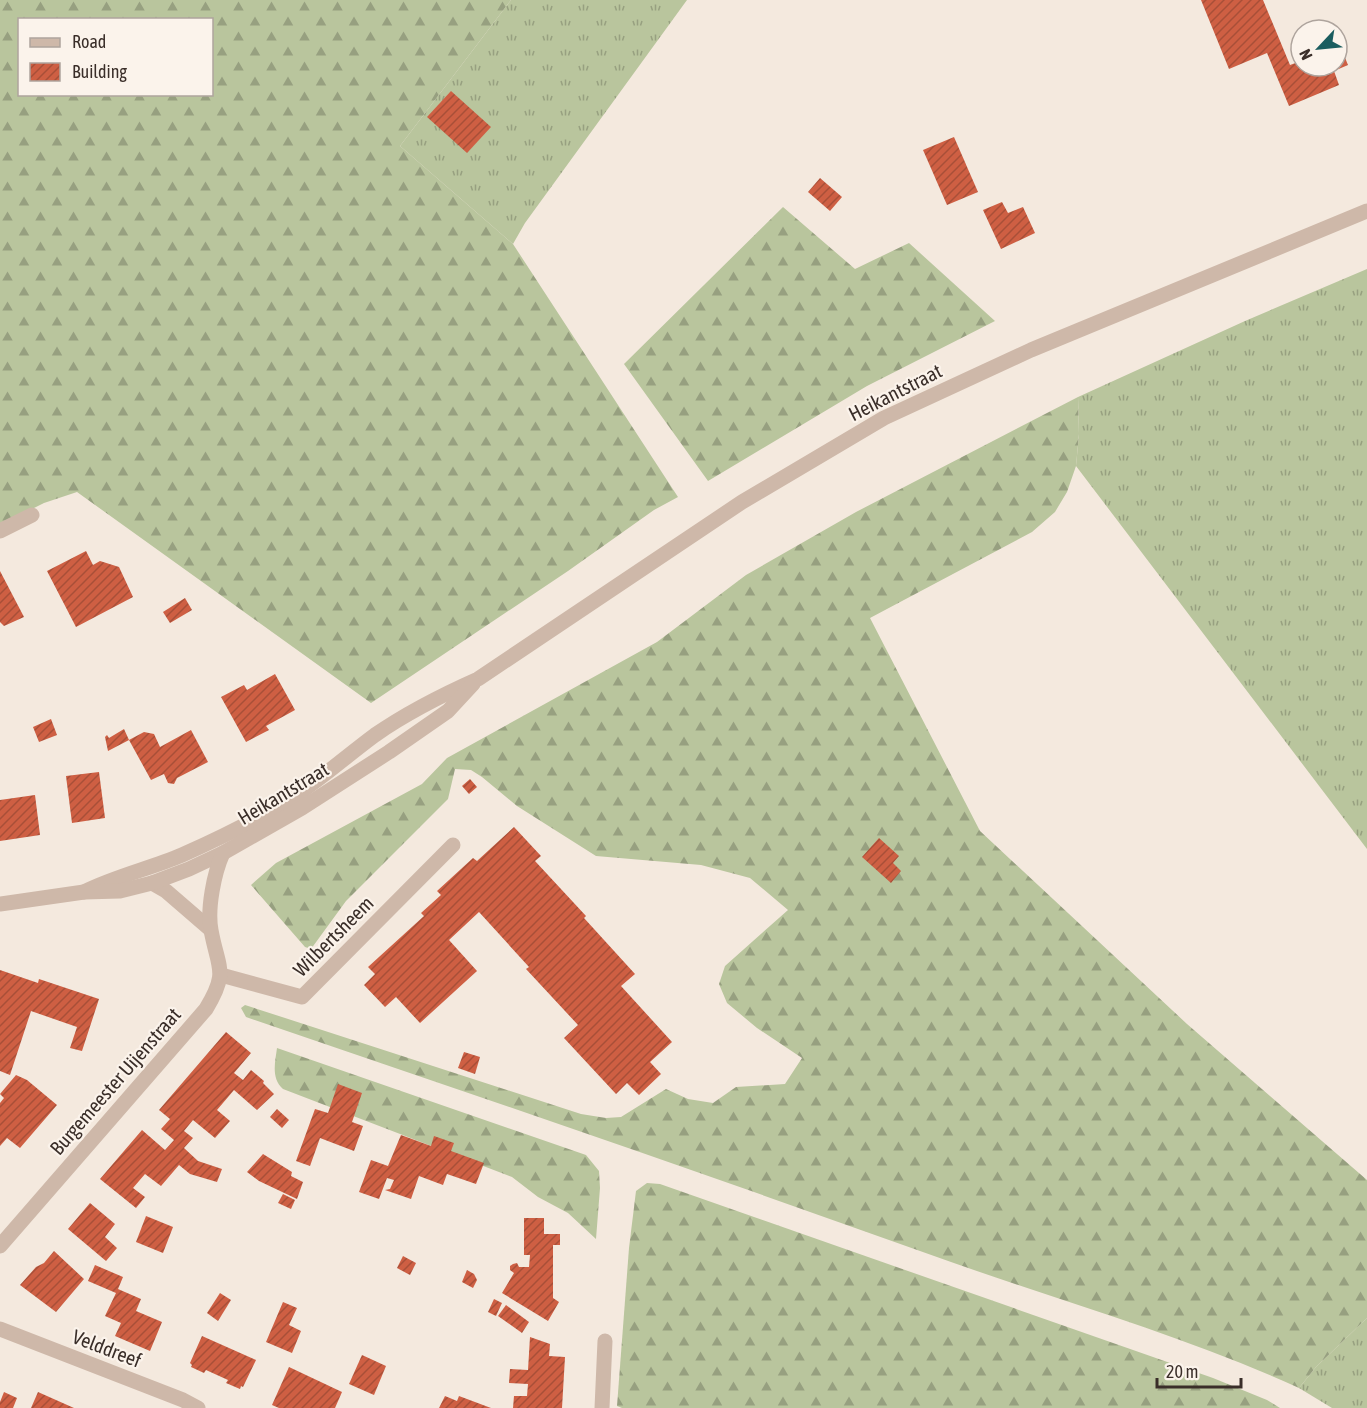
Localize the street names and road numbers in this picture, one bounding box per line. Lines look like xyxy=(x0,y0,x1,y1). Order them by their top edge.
street label: Heikantstraat xyxy=(845,359,946,425)
street label: Heikantstraat xyxy=(234,757,333,829)
street label: Wilbertsheem xyxy=(288,891,378,981)
street label: Burgemeester Uijenstraat xyxy=(45,1003,185,1159)
street label: Velddreef xyxy=(69,1324,145,1372)

